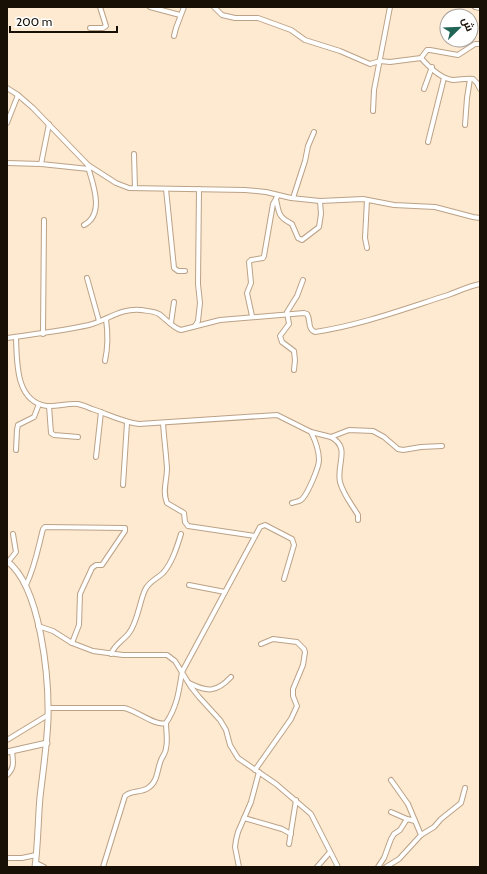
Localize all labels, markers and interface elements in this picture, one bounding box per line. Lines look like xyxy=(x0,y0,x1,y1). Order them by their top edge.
scale bar xyxy=(10,8,117,34)
north arrow xyxy=(439,8,479,48)
text: 200 m xyxy=(16,14,52,29)
text: ش xyxy=(459,15,477,33)

